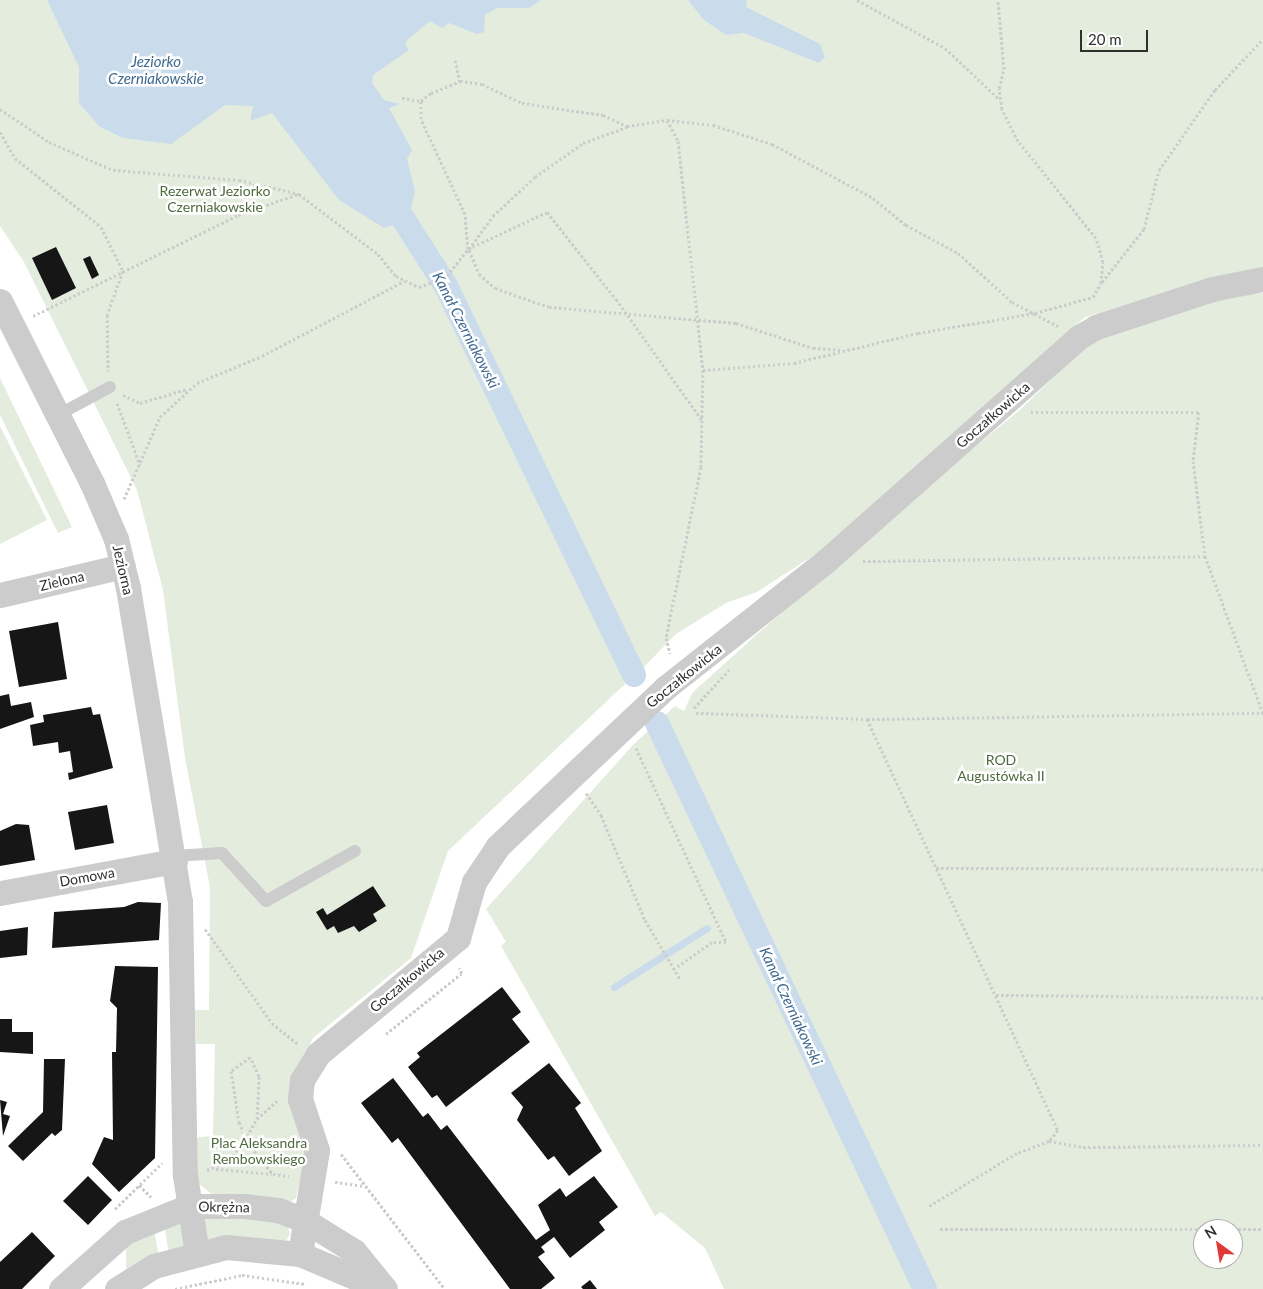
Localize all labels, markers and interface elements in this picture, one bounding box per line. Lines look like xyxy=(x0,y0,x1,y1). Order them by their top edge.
scale bar xyxy=(1083,20,1150,52)
text: 20 m xyxy=(1088,30,1122,48)
water label: Jeziorko Czerniakowskie xyxy=(108,52,204,87)
park label: Rezerwat Jeziorko Czerniakowskie xyxy=(159,183,271,216)
water label: Kanał Czerniakowski xyxy=(429,269,503,391)
street label: Goczałkowicka xyxy=(953,378,1033,452)
street label: Jeziorna xyxy=(109,543,137,597)
street label: Zielona xyxy=(38,568,86,594)
street label: Goczałkowicka xyxy=(643,641,725,711)
park label: ROD Augustówka II xyxy=(957,752,1045,784)
street label: Domowa xyxy=(58,864,116,890)
street label: Goczałkowicka xyxy=(366,944,448,1016)
water label: Kanał Czerniakowski xyxy=(756,944,826,1068)
park label: Plac Aleksandra Rembowskiego xyxy=(211,1135,307,1168)
street label: Okrężna xyxy=(198,1198,250,1216)
north arrow xyxy=(1193,1219,1243,1269)
text: N xyxy=(1201,1222,1219,1242)

